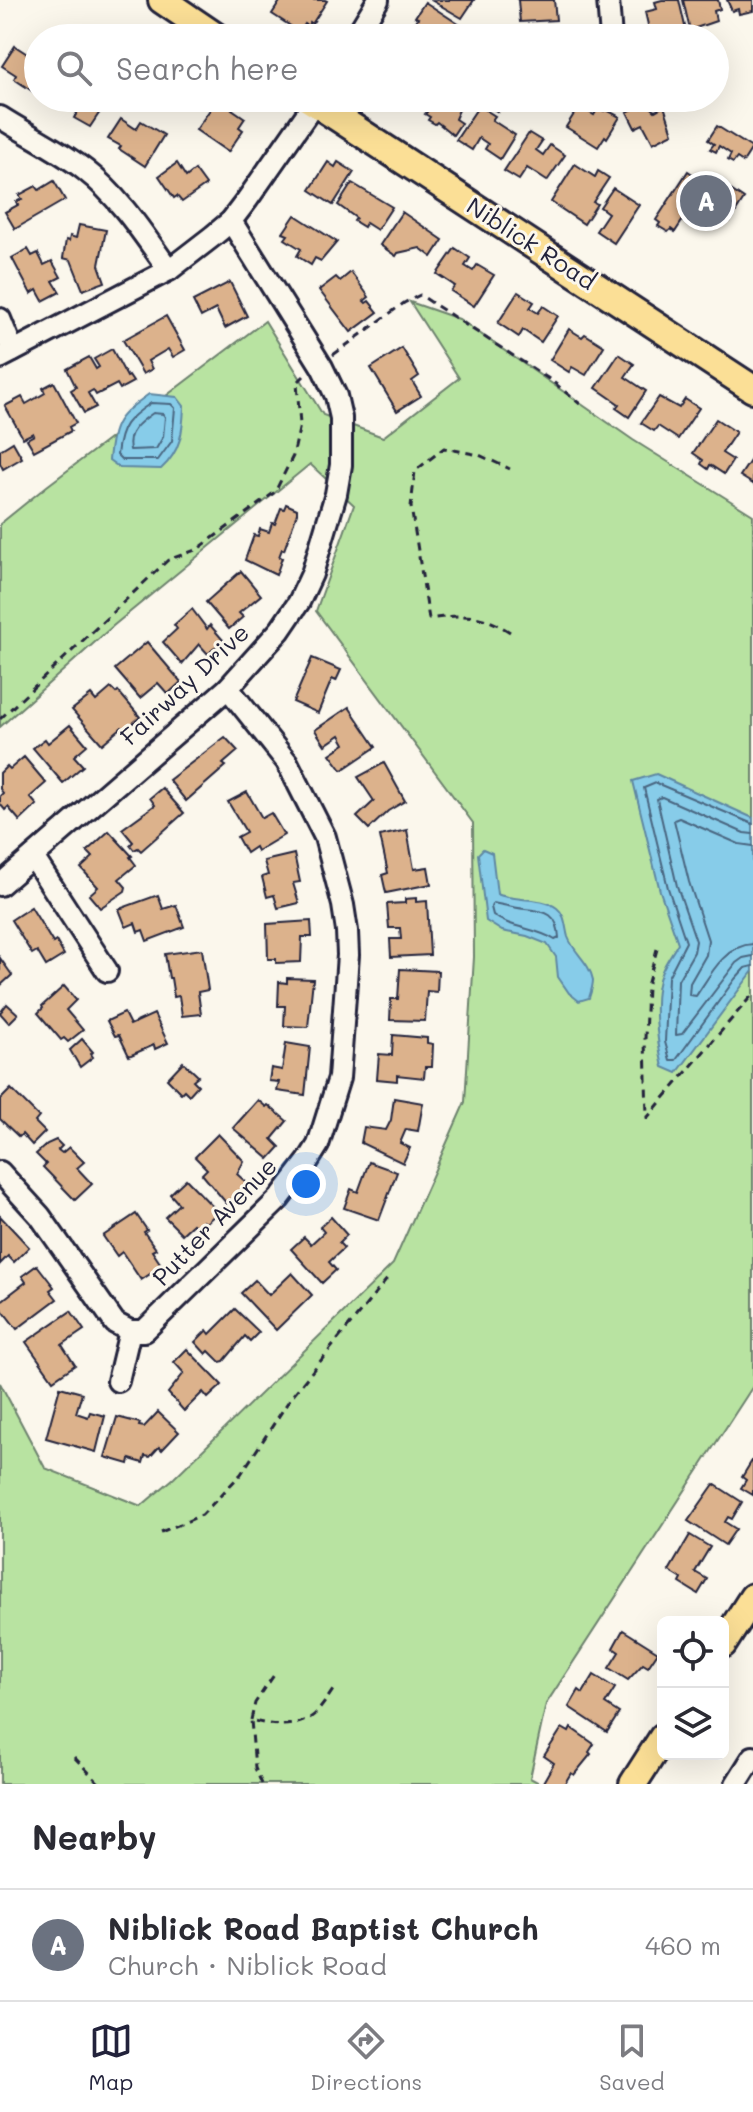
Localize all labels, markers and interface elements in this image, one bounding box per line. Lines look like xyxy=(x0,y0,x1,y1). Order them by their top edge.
search box xyxy=(24,24,729,112)
icon: search xyxy=(52,46,96,90)
text: Search here xyxy=(116,48,299,88)
pin: A xyxy=(680,171,732,231)
street label: Niblick Road xyxy=(461,189,602,296)
street label: Fairway Drive xyxy=(113,616,255,751)
street label: Putter Avenue xyxy=(145,1150,283,1292)
your location xyxy=(286,1164,326,1204)
map controls xyxy=(657,1616,729,1760)
button: locate xyxy=(657,1616,729,1688)
button: layers xyxy=(657,1688,729,1760)
text: Nearby xyxy=(32,1814,157,1859)
text: Niblick Road Baptist Church xyxy=(108,1908,538,1948)
text: A xyxy=(49,1928,67,1962)
text: 460 m xyxy=(645,1928,721,1962)
text: Church · Niblick Road xyxy=(108,1948,387,1982)
tab: Map xyxy=(89,2019,133,2096)
tab: Directions xyxy=(310,2019,422,2096)
tab: Saved xyxy=(599,2019,664,2096)

